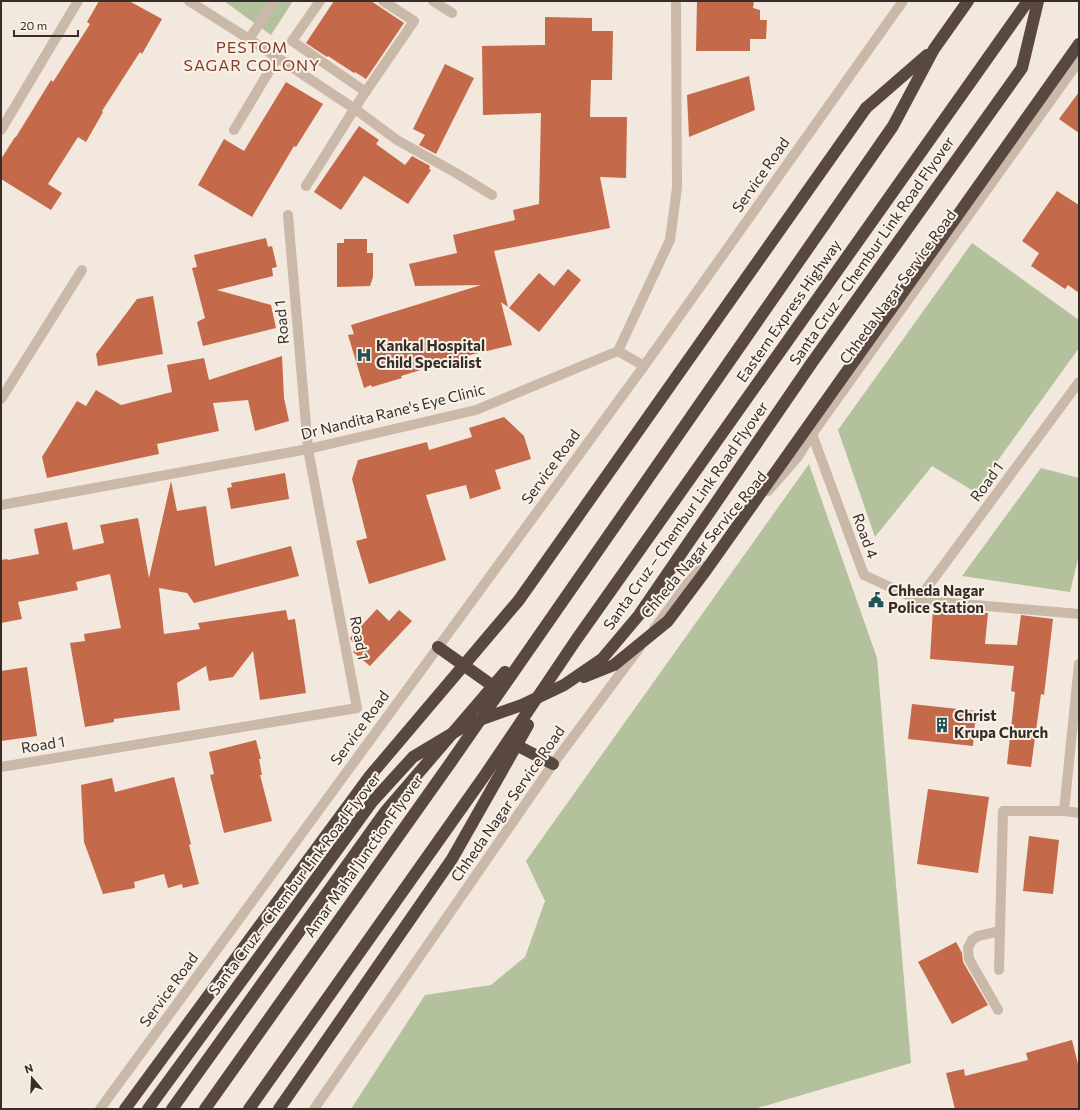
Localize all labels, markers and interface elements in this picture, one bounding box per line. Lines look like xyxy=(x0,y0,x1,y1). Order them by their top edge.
scale bar xyxy=(14,12,78,38)
text: 20 m xyxy=(20,18,47,32)
district label: PESTOM SAGAR COLONY xyxy=(184,37,320,74)
street label: Service Road xyxy=(728,133,793,215)
street label: Santa Cruz – Chembur Link Road Flyover xyxy=(785,133,957,368)
street label: Chheda Nagar Service Road xyxy=(835,206,959,367)
street label: Eastern Express Highway xyxy=(732,236,844,385)
street label: Road 1 xyxy=(270,299,292,345)
place label: Kankal Hospital Child Specialist xyxy=(376,336,485,371)
hospital icon: Kankal Hospital Child Specialist xyxy=(355,346,373,364)
street label: Dr Nandita Rane's Eye Clinic xyxy=(299,379,487,443)
street label: Santa Cruz – Chembur Link Road Flyover xyxy=(599,398,771,633)
street label: Service Road xyxy=(517,426,583,507)
street label: Road 1 xyxy=(966,458,1006,505)
street label: Chheda Nagar Service Road xyxy=(637,467,770,621)
street label: Road 4 xyxy=(849,511,882,561)
place label: Chheda Nagar Police Station xyxy=(888,581,984,616)
public building icon: Chheda Nagar Police Station xyxy=(867,591,885,609)
street label: Road 1 xyxy=(347,614,373,661)
street label: Service Road xyxy=(326,687,392,768)
place label: Christ Krupa Church xyxy=(954,706,1048,741)
building icon: Christ Krupa Church xyxy=(933,716,951,734)
street label: Chheda Nagar Service Road xyxy=(446,722,568,885)
street label: Road 1 xyxy=(20,732,66,756)
street label: Santa Cruz – Chembur Link Road Flyover xyxy=(204,768,384,998)
street label: Amar Mahal Junction Flyover xyxy=(300,771,426,940)
street label: Service Road xyxy=(135,949,201,1030)
north arrow xyxy=(12,1058,52,1098)
text: N xyxy=(23,1061,35,1076)

